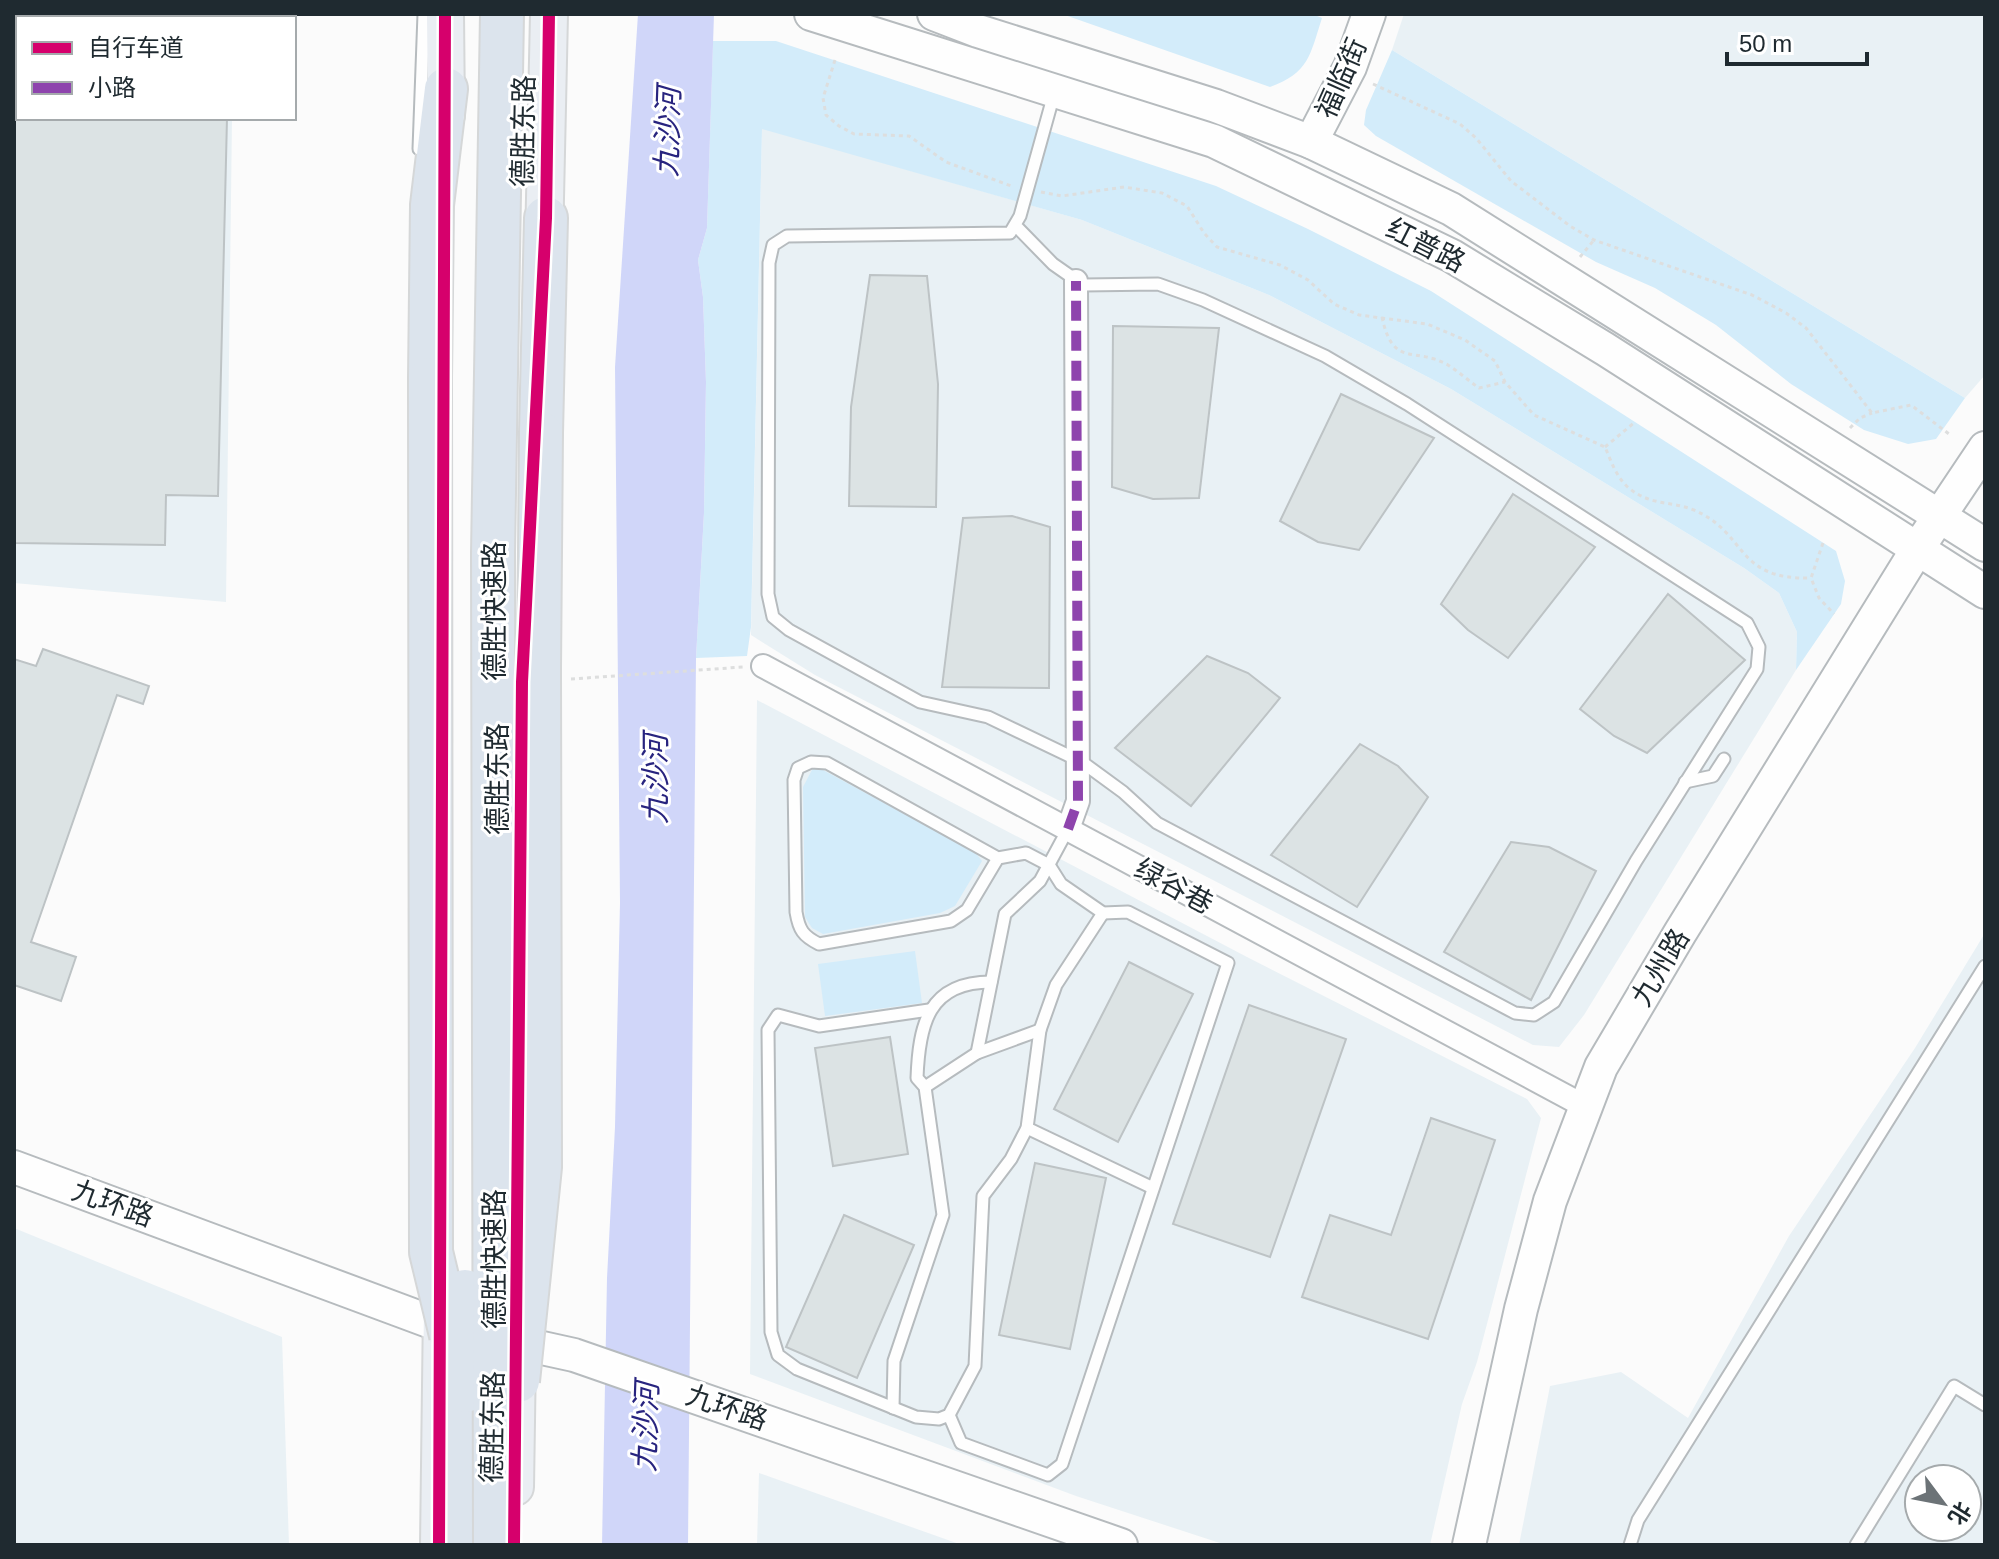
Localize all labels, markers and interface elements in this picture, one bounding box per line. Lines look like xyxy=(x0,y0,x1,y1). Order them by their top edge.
legend xyxy=(16,16,296,120)
scale bar xyxy=(1727,16,1867,66)
text: 50 m xyxy=(1739,30,1792,57)
text: 自行车道 xyxy=(88,34,184,61)
street label: 福临街 xyxy=(1310,34,1373,123)
text: 小路 xyxy=(88,74,136,101)
street label: 德胜东路 xyxy=(507,75,540,187)
water label: 九沙河 xyxy=(649,81,686,178)
street label: 红普路 xyxy=(1381,213,1470,278)
street label: 德胜快速路 xyxy=(479,541,510,681)
street label: 德胜东路 xyxy=(482,723,513,835)
water label: 九沙河 xyxy=(639,729,672,824)
street label: 绿谷巷 xyxy=(1129,853,1218,920)
street label: 九州路 xyxy=(1626,923,1695,1011)
street label: 九环路 xyxy=(68,1175,158,1232)
street label: 德胜快速路 xyxy=(479,1189,510,1329)
street label: 德胜东路 xyxy=(476,1371,509,1483)
water label: 九沙河 xyxy=(627,1376,664,1473)
street label: 九环路 xyxy=(682,1379,772,1436)
north arrow xyxy=(1903,1463,1983,1543)
text: 北 xyxy=(1943,1497,1976,1529)

